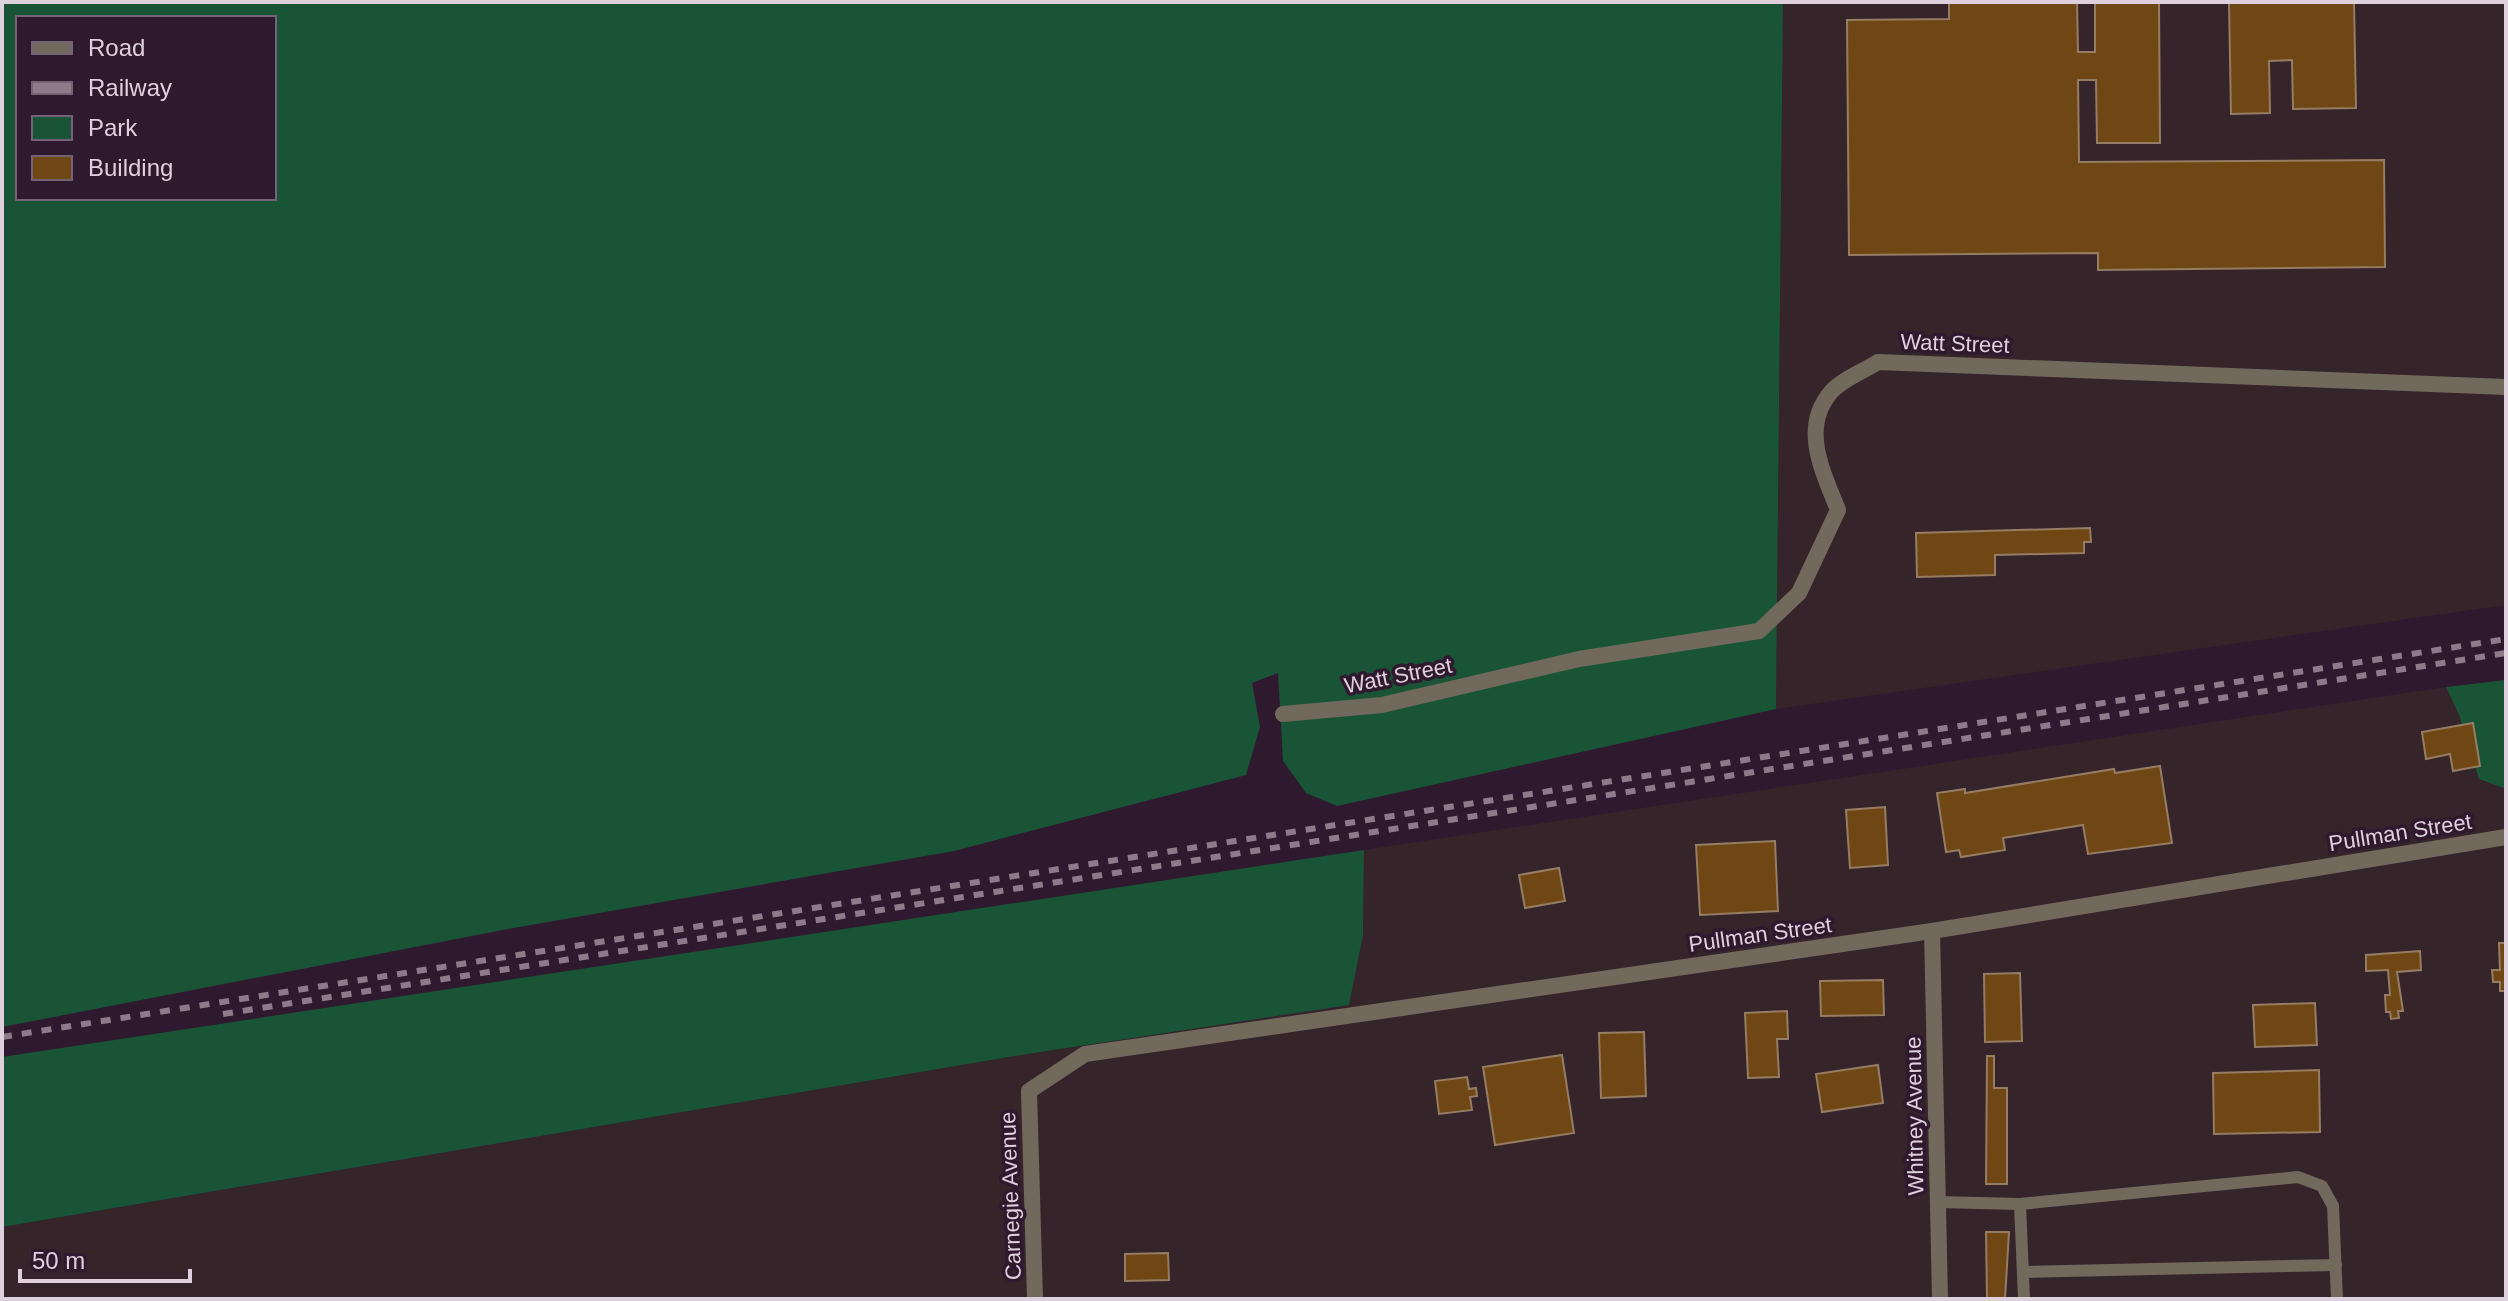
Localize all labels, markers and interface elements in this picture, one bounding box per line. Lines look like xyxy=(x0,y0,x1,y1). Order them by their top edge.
legend xyxy=(16,16,276,200)
text: Road xyxy=(88,34,145,61)
text: Railway xyxy=(88,74,172,101)
text: Park xyxy=(88,114,138,141)
text: Building xyxy=(88,154,173,181)
street label: Watt Street xyxy=(1900,329,2010,358)
street label: Watt Street xyxy=(1342,653,1454,698)
street label: Pullman Street xyxy=(2327,809,2473,856)
street label: Pullman Street xyxy=(1687,912,1833,957)
street label: Whitney Avenue xyxy=(1901,1036,1928,1195)
street label: Carnegie Avenue xyxy=(995,1111,1026,1281)
scale bar xyxy=(20,1233,190,1283)
text: 50 m xyxy=(32,1247,85,1274)

